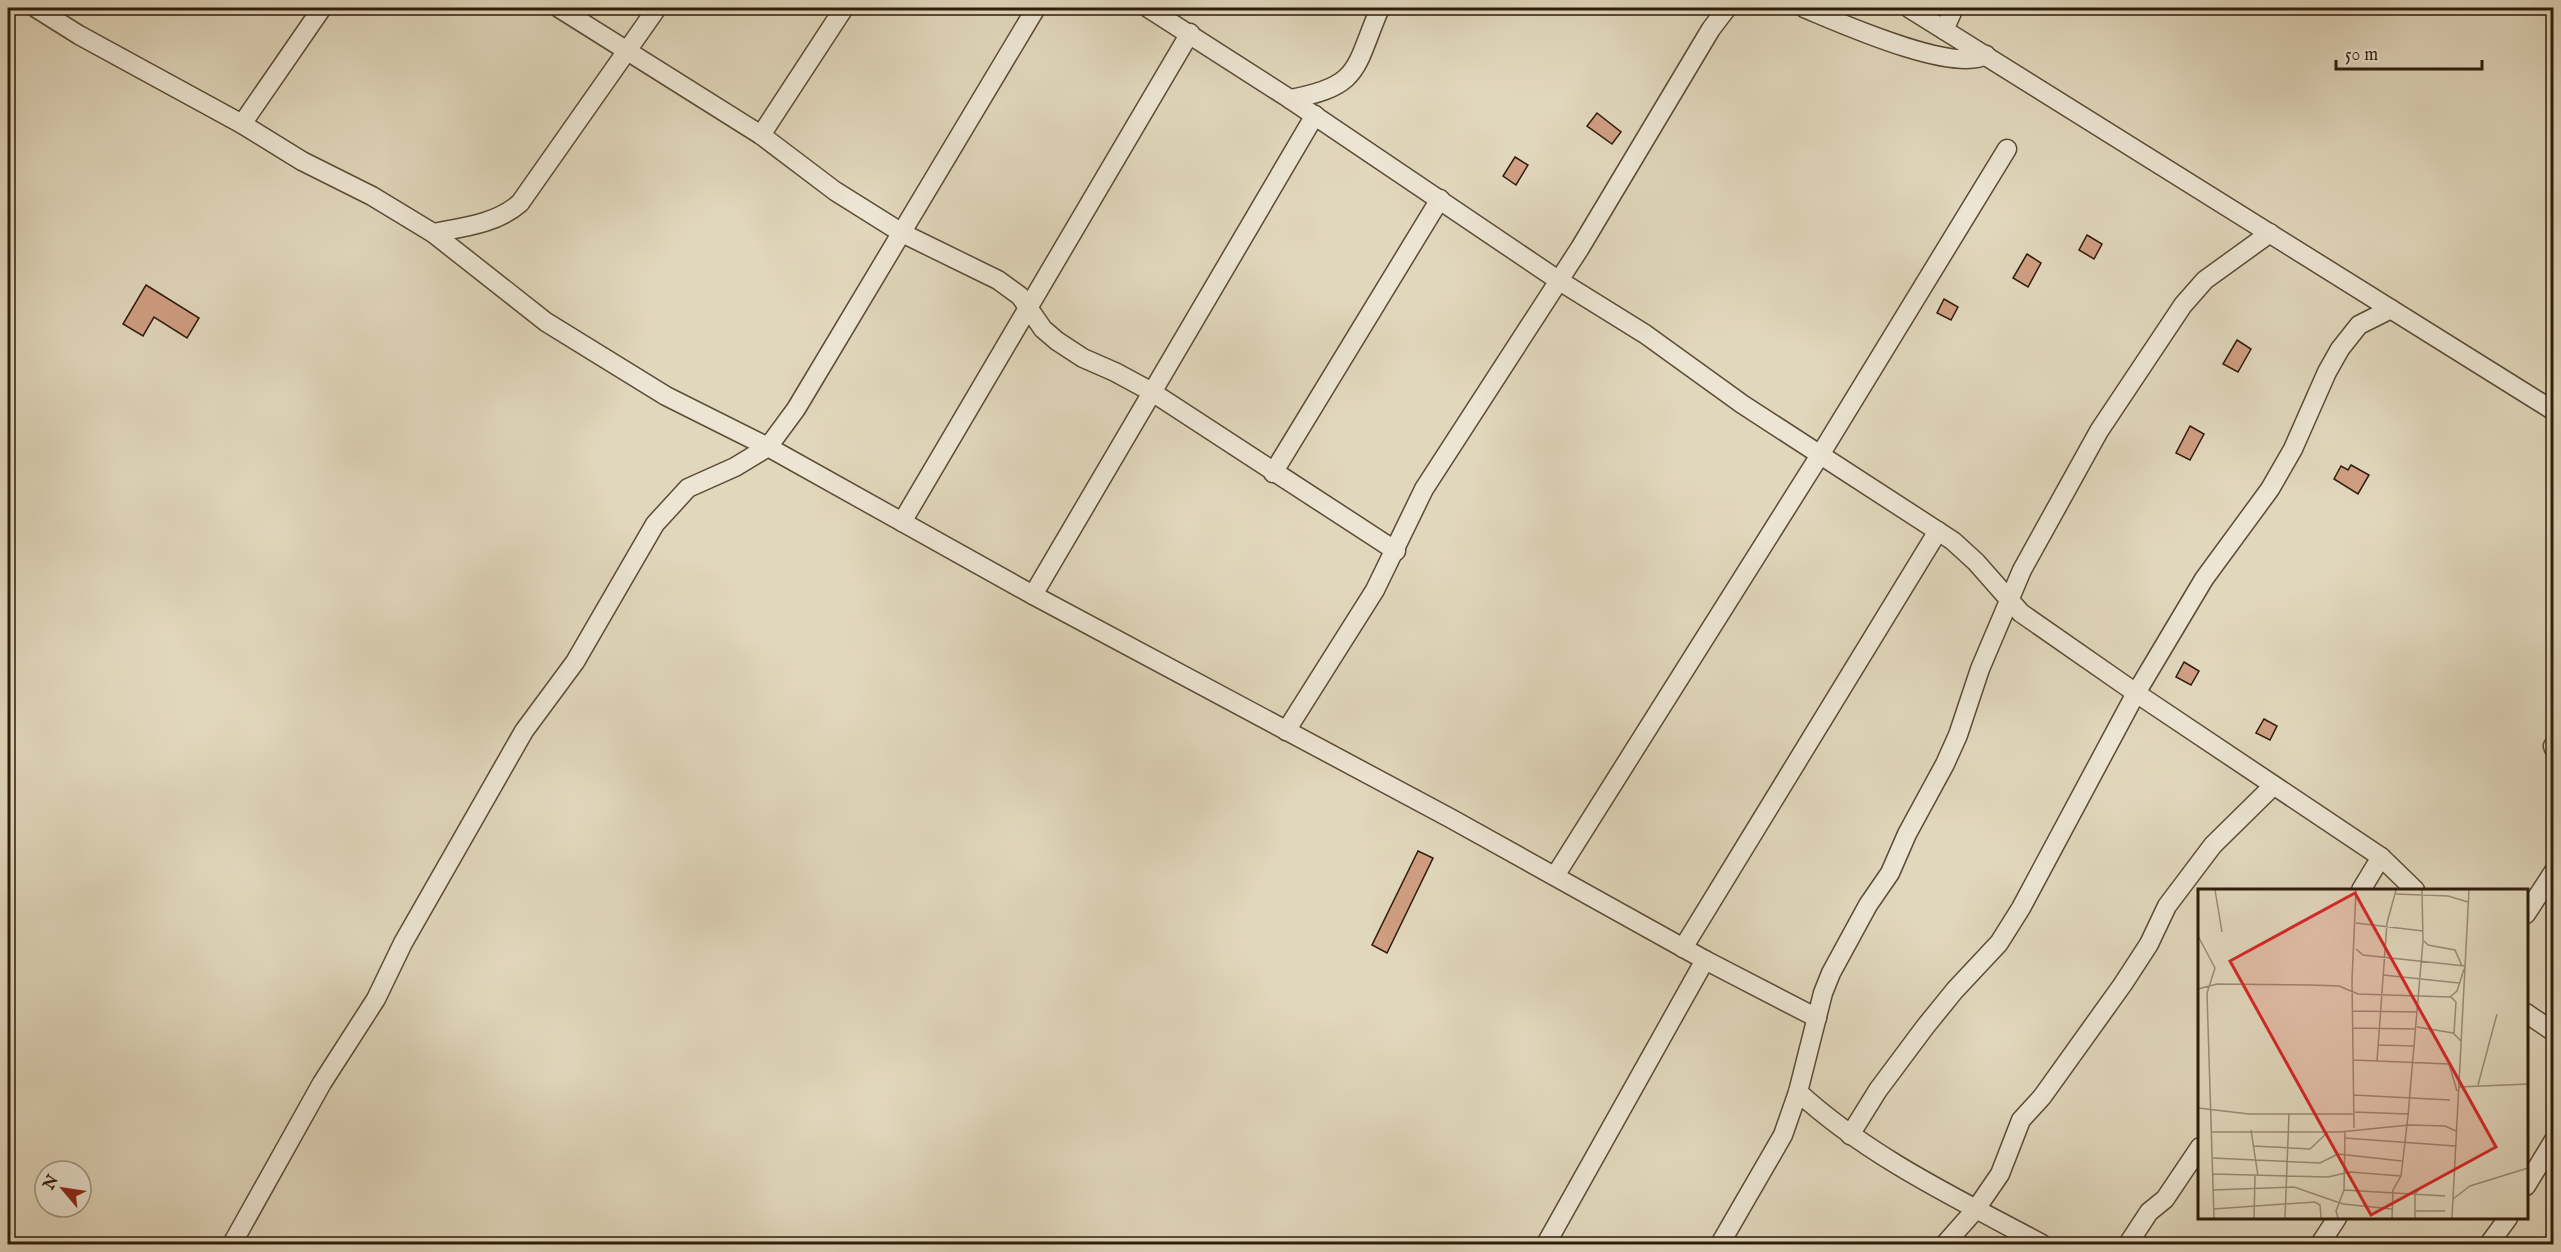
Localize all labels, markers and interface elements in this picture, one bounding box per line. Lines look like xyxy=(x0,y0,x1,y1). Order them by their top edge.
scale bar xyxy=(2336,33,2482,71)
text: 50 m xyxy=(2345,44,2378,67)
inset map xyxy=(2198,889,2528,1219)
north arrow xyxy=(33,1159,93,1219)
text: N xyxy=(39,1172,64,1194)

